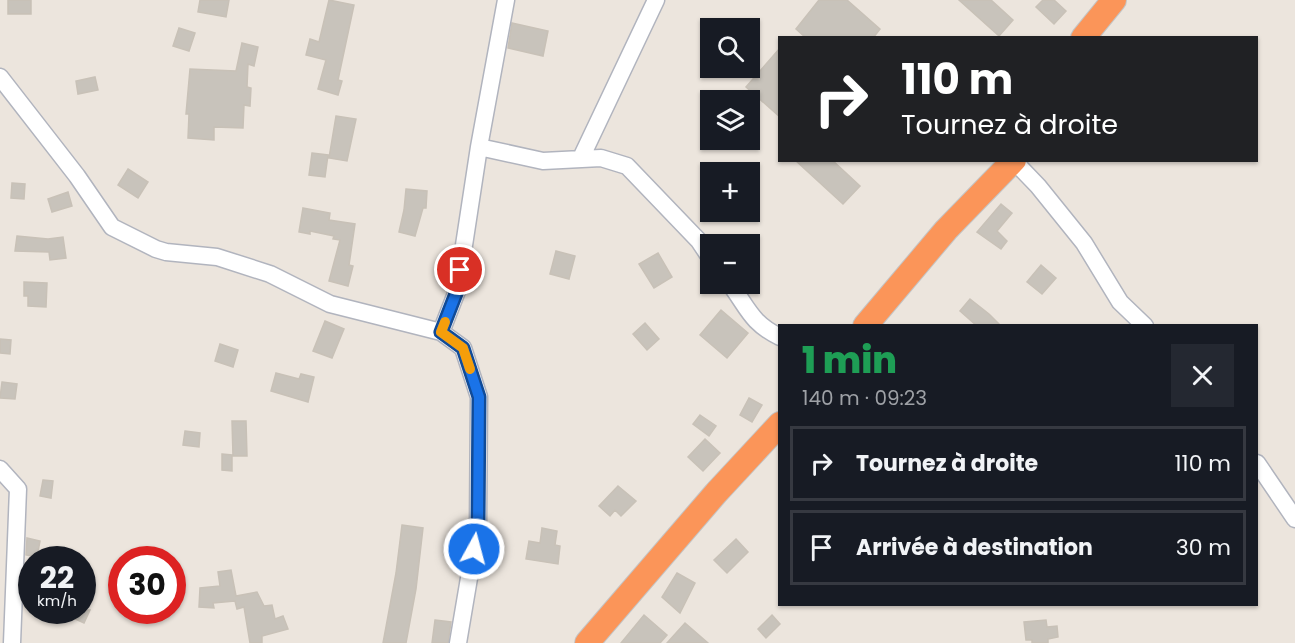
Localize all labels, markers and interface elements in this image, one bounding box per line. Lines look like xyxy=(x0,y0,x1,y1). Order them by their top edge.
map controls xyxy=(700,18,760,294)
button: search xyxy=(700,18,760,78)
text: 110 m xyxy=(901,50,1013,109)
icon: right xyxy=(802,60,880,138)
button: layers xyxy=(700,90,760,150)
text: Tournez à droite xyxy=(901,106,1118,143)
button: + xyxy=(700,162,760,222)
button: − xyxy=(700,234,760,294)
pin xyxy=(434,244,485,295)
icon: arrive xyxy=(443,253,476,286)
text: 1 min xyxy=(802,335,897,386)
button: close xyxy=(1171,344,1234,407)
text: 140 m · 09:23 xyxy=(802,384,927,412)
icon: right xyxy=(805,447,838,480)
text: Tournez à droite xyxy=(856,448,1038,479)
text: 110 m xyxy=(1175,448,1231,479)
position arrow xyxy=(442,517,506,581)
icon: arrive xyxy=(805,531,838,564)
text: Arrivée à destination xyxy=(856,532,1093,563)
text: 30 m xyxy=(1176,532,1231,563)
speed limit sign: 30 xyxy=(108,546,186,624)
text: 22 xyxy=(40,556,74,599)
text: km/h xyxy=(37,590,77,611)

